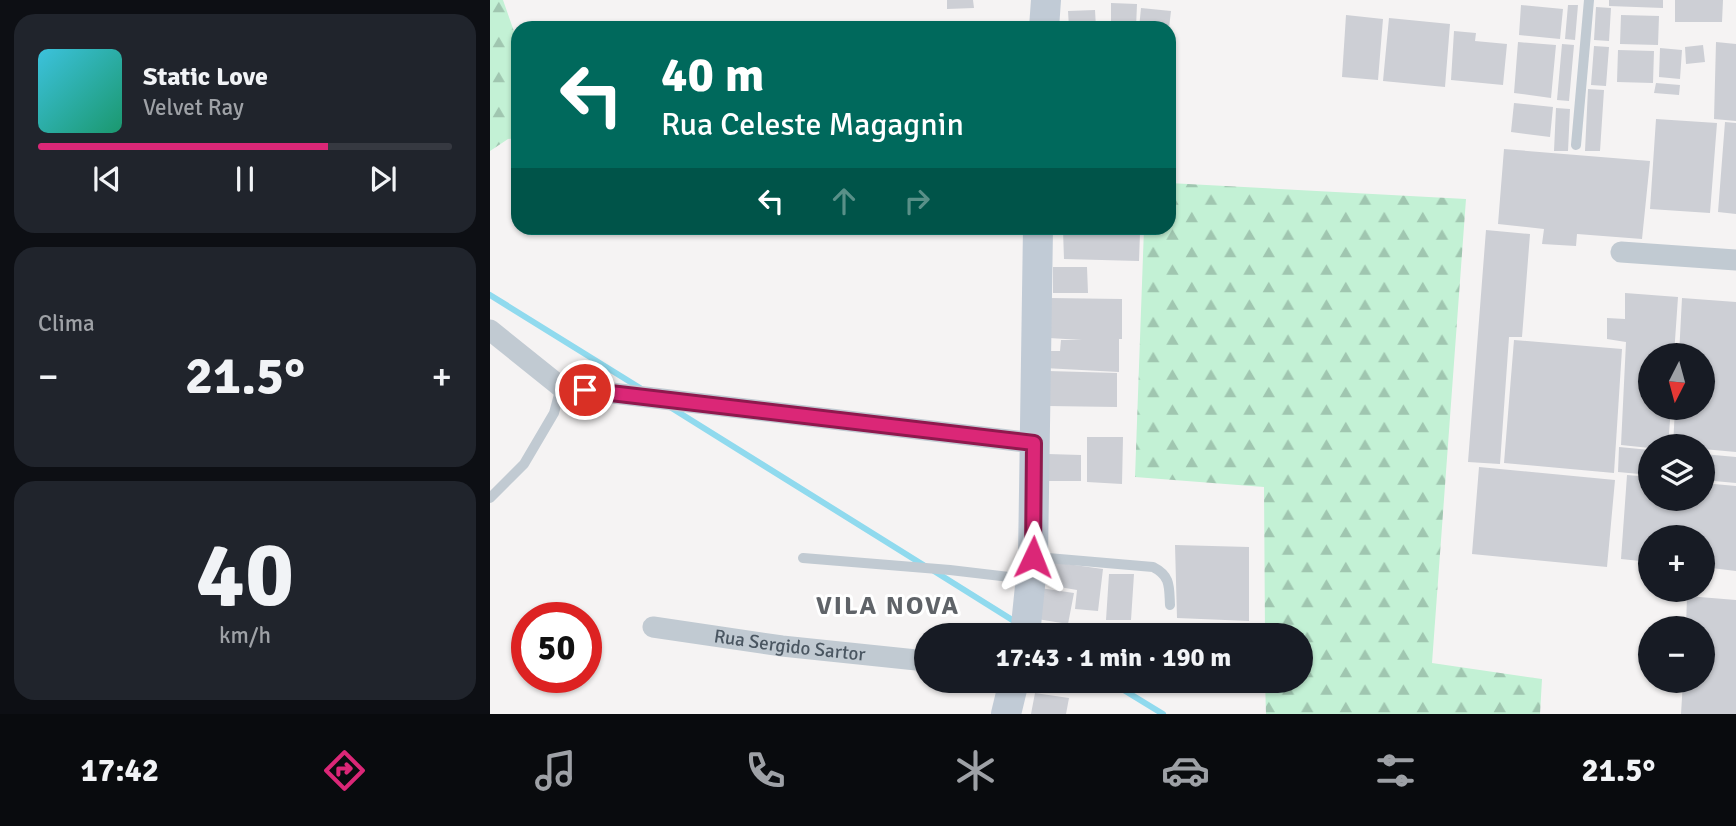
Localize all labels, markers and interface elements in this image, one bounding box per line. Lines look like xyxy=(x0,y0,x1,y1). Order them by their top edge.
text: 40 m xyxy=(661,45,764,105)
icon: left xyxy=(546,49,637,140)
text: Static Love xyxy=(143,61,268,93)
text: Velvet Ray xyxy=(143,93,244,122)
text: Rua Celeste Magagnin xyxy=(661,105,964,144)
icon: previous xyxy=(88,160,126,198)
icon: pause xyxy=(226,160,264,198)
icon: next xyxy=(364,160,402,198)
icon: left xyxy=(752,182,790,220)
icon: ahead xyxy=(825,182,863,220)
icon: right xyxy=(898,182,936,220)
text: Clima xyxy=(38,309,95,338)
north arrow xyxy=(1638,343,1715,420)
map controls xyxy=(1638,343,1715,693)
text: 21.5° xyxy=(185,344,305,408)
text: − xyxy=(38,353,59,400)
text: + xyxy=(431,353,452,400)
pin xyxy=(555,360,615,420)
icon: arrive xyxy=(566,371,604,409)
button: layers xyxy=(1638,434,1715,511)
text: 40 xyxy=(196,519,294,632)
position arrow xyxy=(996,520,1070,594)
button: + xyxy=(1638,525,1715,602)
district label: VILA NOVA xyxy=(816,590,960,622)
speed limit sign: 50 xyxy=(511,602,602,693)
button: − xyxy=(1638,616,1715,693)
text: km/h xyxy=(219,621,271,650)
street label: Rua Sergido Sartor xyxy=(712,624,867,667)
text: 17:43 · 1 min · 190 m xyxy=(996,642,1231,674)
icon: directions xyxy=(320,746,369,795)
icon: music xyxy=(531,746,580,795)
icon: phone xyxy=(741,746,790,795)
icon: climate xyxy=(951,746,1000,795)
icon: car xyxy=(1161,746,1210,795)
icon: filters xyxy=(1371,746,1420,795)
text: 17:42 xyxy=(81,751,159,790)
text: 21.5° xyxy=(1582,751,1655,790)

